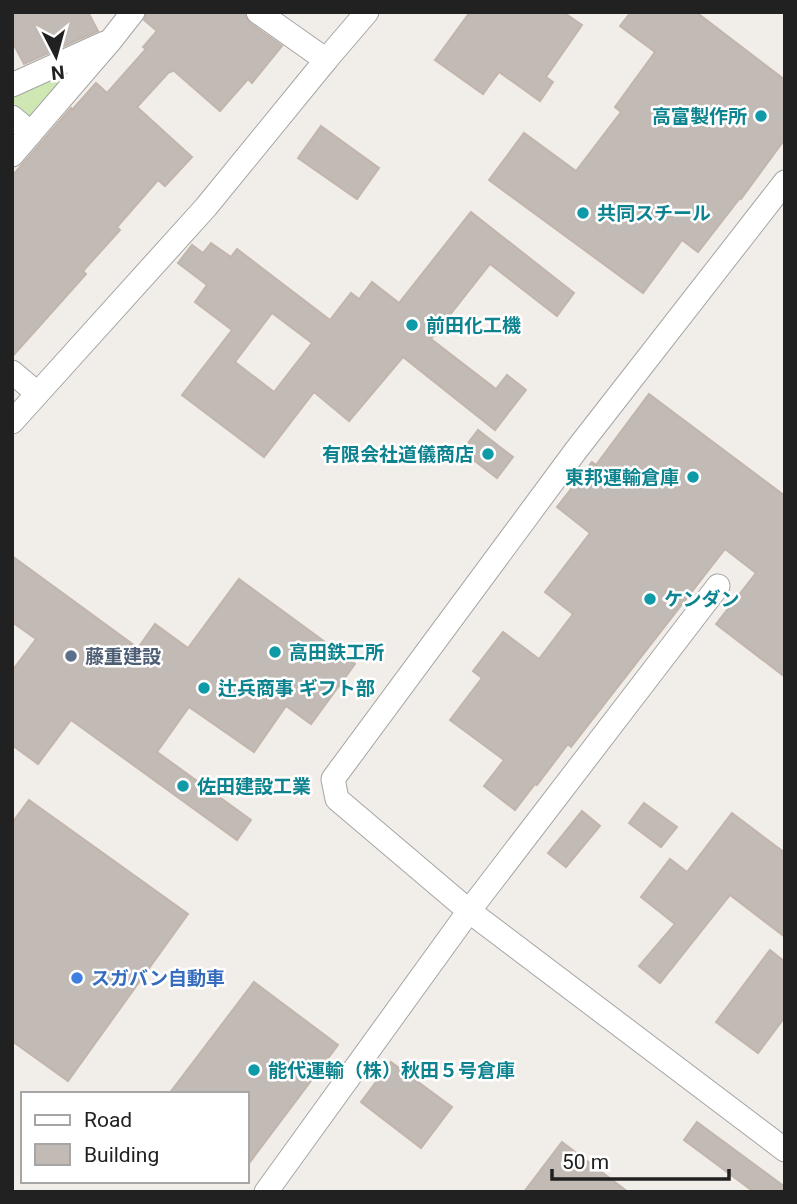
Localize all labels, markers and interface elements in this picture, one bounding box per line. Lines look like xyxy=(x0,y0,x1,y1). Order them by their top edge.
north arrow xyxy=(21,21,91,91)
text: N xyxy=(50,60,66,85)
place label: 高富製作所 xyxy=(652,105,747,128)
marker: 高富製作所 xyxy=(753,108,769,124)
place label: 共同スチール xyxy=(597,202,711,225)
marker: 共同スチール xyxy=(575,205,591,221)
place label: 前田化工機 xyxy=(426,314,521,337)
marker: 前田化工機 xyxy=(404,317,420,333)
place label: 有限会社道儀商店 xyxy=(322,443,474,466)
marker: 有限会社道儀商店 xyxy=(480,446,496,462)
place label: 東邦運輸倉庫 xyxy=(565,466,679,489)
marker: 東邦運輸倉庫 xyxy=(685,469,701,485)
place label: ケンダン xyxy=(664,588,739,611)
marker: ケンダン xyxy=(642,591,658,607)
place label: 高田鉄工所 xyxy=(289,641,384,664)
marker: 高田鉄工所 xyxy=(267,644,283,660)
place label: 藤重建設 xyxy=(85,645,161,668)
marker: 藤重建設 xyxy=(63,648,79,664)
place label: 辻兵商事 ギフト部 xyxy=(218,677,375,700)
marker: 辻兵商事 ギフト部 xyxy=(196,680,212,696)
place label: 佐田建設工業 xyxy=(197,775,311,798)
marker: 佐田建設工業 xyxy=(175,778,191,794)
place label: スガバン自動車 xyxy=(91,967,225,990)
marker: スガバン自動車 xyxy=(69,970,85,986)
place label: 能代運輸（株）秋田５号倉庫 xyxy=(268,1059,515,1082)
marker: 能代運輸（株）秋田５号倉庫 xyxy=(246,1062,262,1078)
legend xyxy=(21,1092,248,1183)
text: Road xyxy=(84,1108,132,1132)
scale bar xyxy=(552,1138,729,1182)
text: Building xyxy=(84,1143,159,1167)
text: 50 m xyxy=(562,1150,609,1174)

